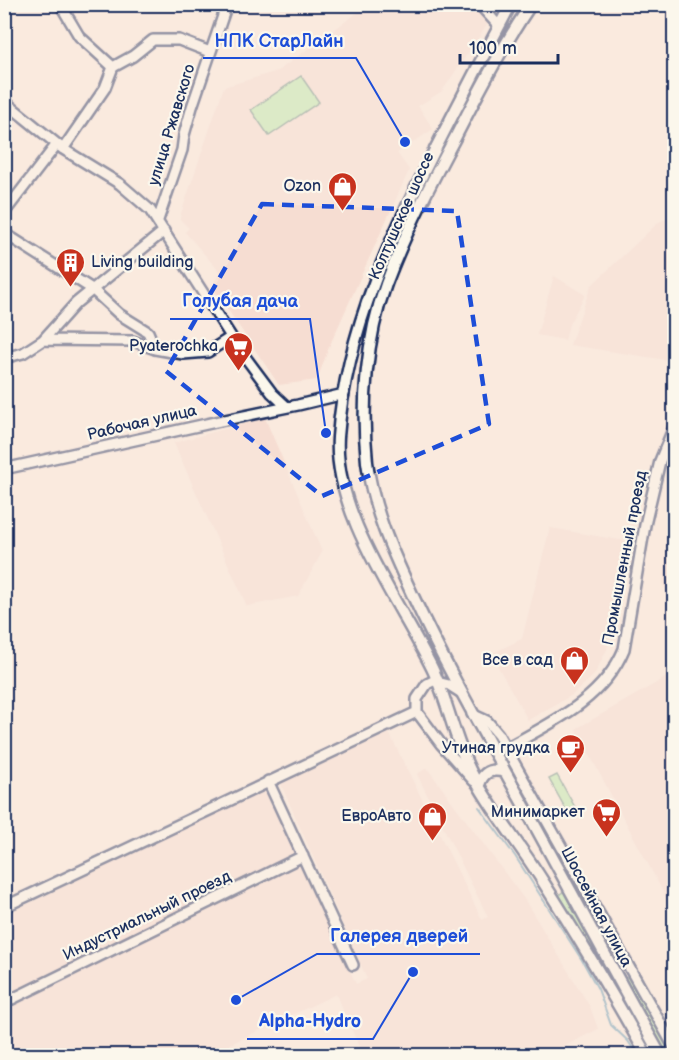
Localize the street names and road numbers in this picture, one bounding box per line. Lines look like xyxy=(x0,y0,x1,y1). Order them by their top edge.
street label: улица Ржавского xyxy=(144,62,200,188)
street label: Колтушское шоссе xyxy=(365,149,439,283)
street label: Рабочая улица xyxy=(85,401,199,445)
street label: Промышленный проезд xyxy=(599,469,651,647)
street label: Шоссейная улица xyxy=(556,844,636,971)
street label: Индустриальный проезд xyxy=(60,867,234,965)

